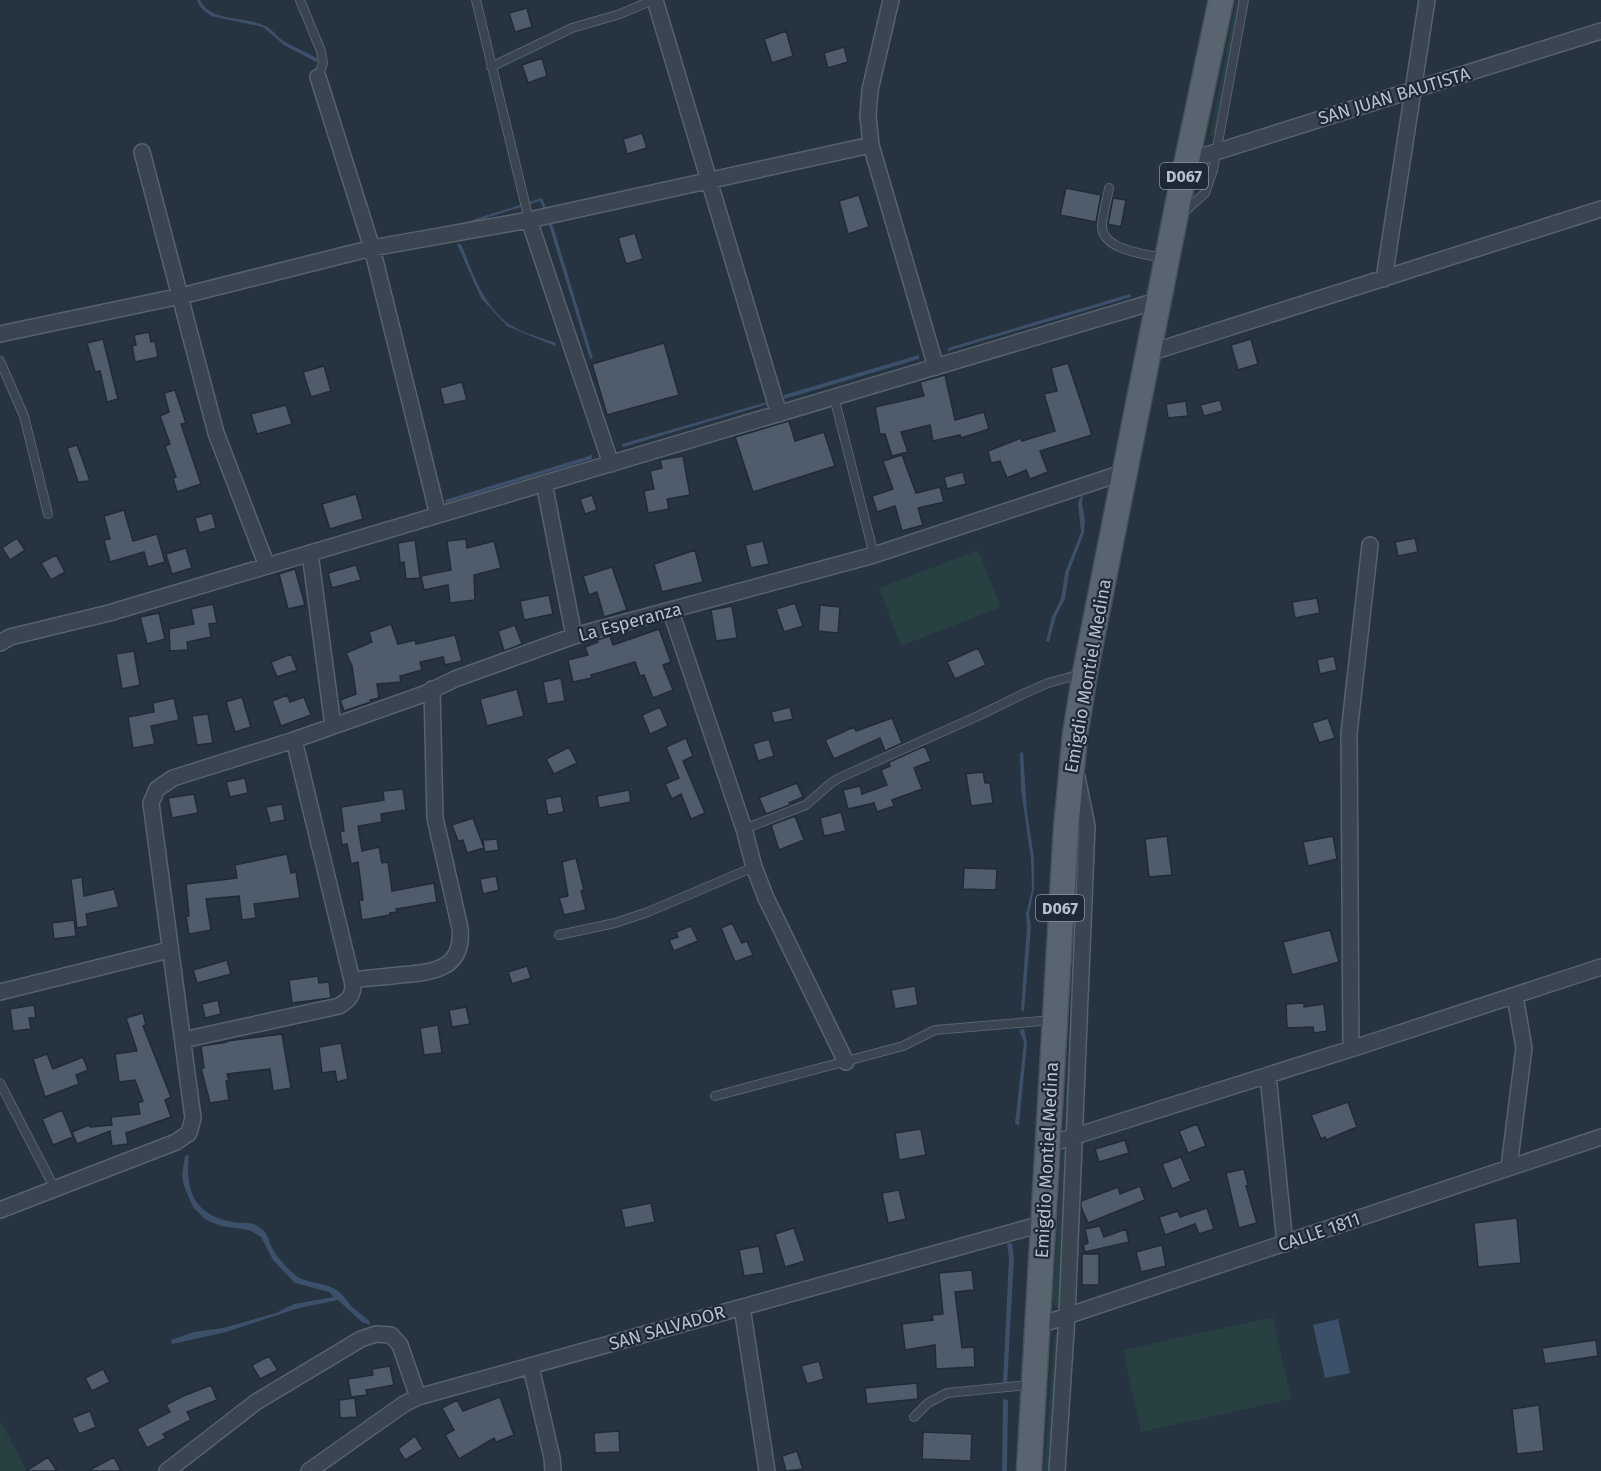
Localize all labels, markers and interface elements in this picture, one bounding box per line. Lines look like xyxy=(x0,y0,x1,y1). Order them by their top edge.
street label: SAN JUAN BAUTISTA xyxy=(1316,62,1473,130)
road number: D067 xyxy=(1160,163,1208,189)
street label: Emigdio Montiel Medina xyxy=(1060,577,1116,775)
street label: La Esperanza xyxy=(576,598,684,646)
road number: D067 xyxy=(1036,895,1084,921)
street label: Emigdio Montiel Medina xyxy=(1031,1061,1063,1259)
street label: CALLE 1811 xyxy=(1275,1208,1363,1256)
street label: SAN SALVADOR xyxy=(606,1301,728,1355)

